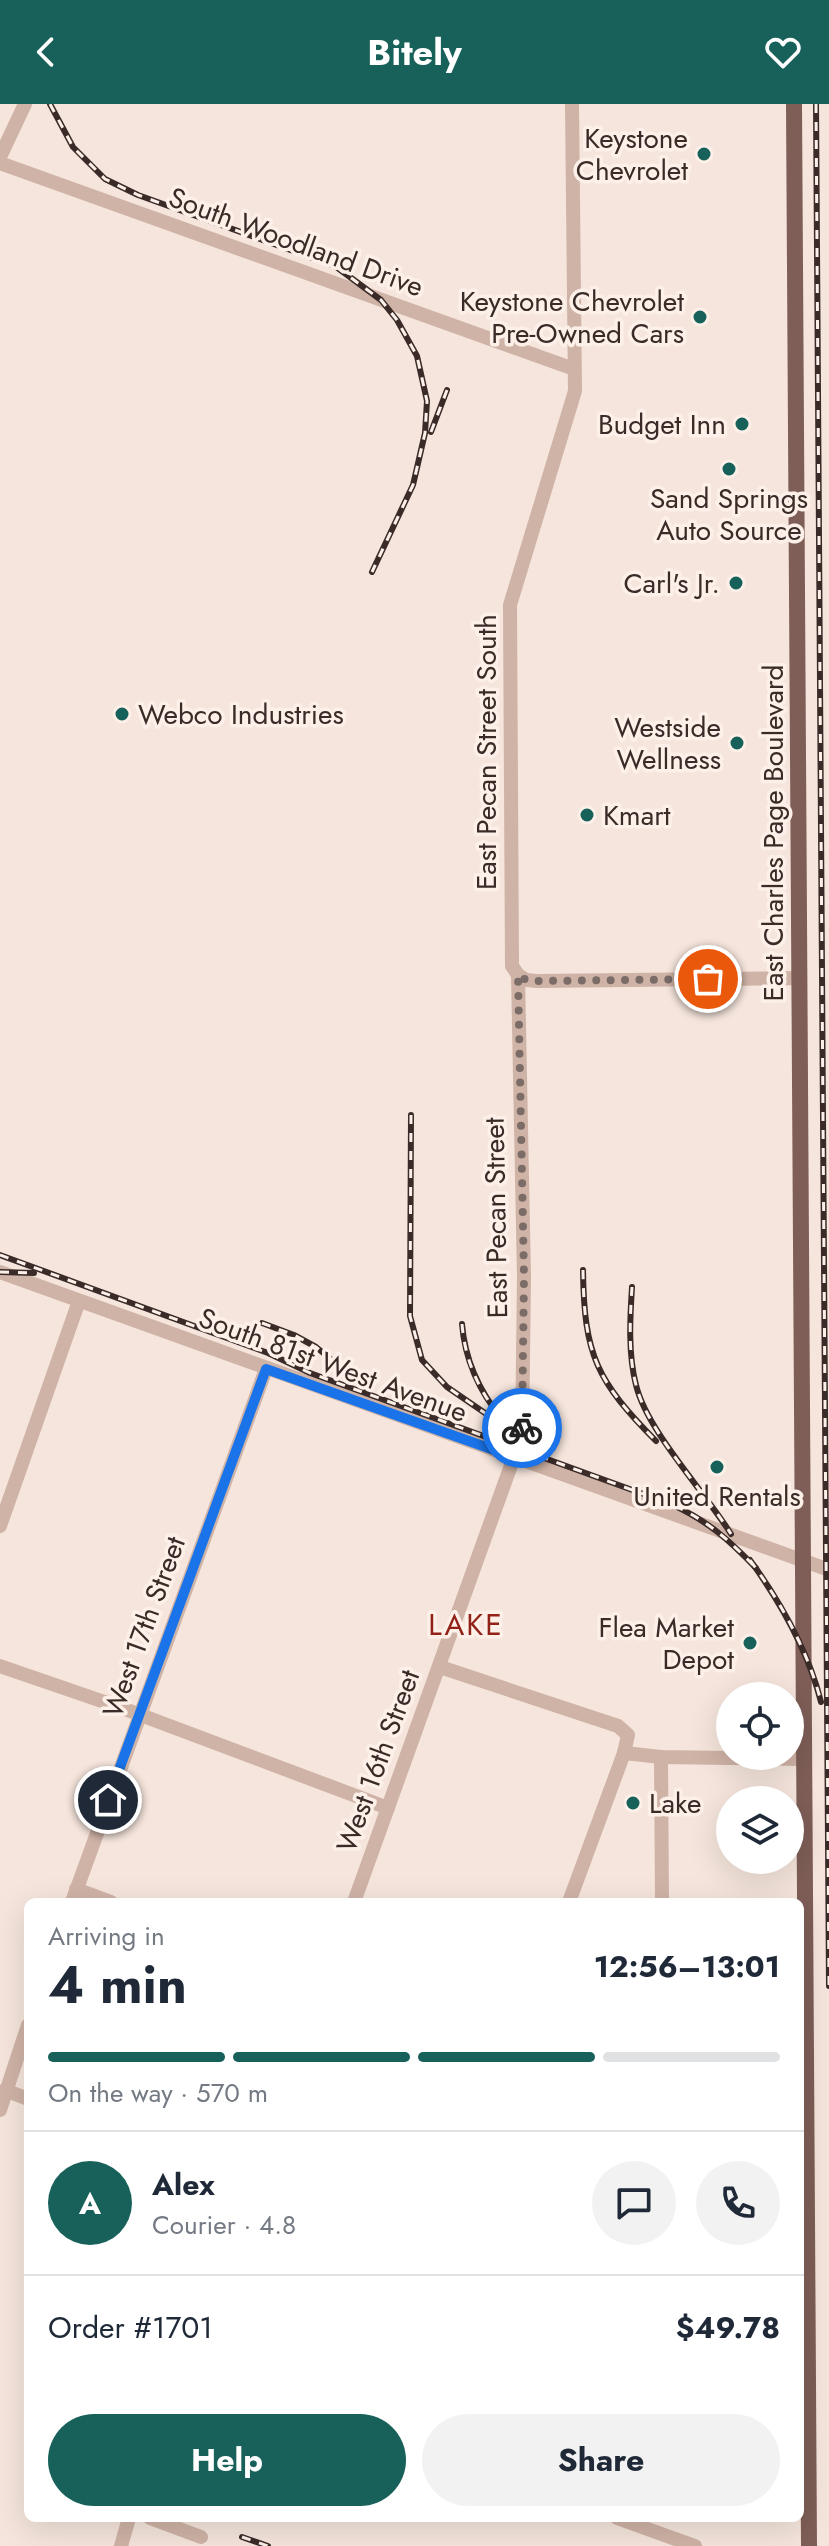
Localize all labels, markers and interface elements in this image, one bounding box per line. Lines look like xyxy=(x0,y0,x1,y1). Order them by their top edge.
text: Bitely xyxy=(367,26,462,78)
icon: back xyxy=(24,30,68,74)
icon: heart xyxy=(761,30,805,74)
place label: Keystone Chevrolet xyxy=(576,118,688,191)
marker: Keystone Chevrolet xyxy=(695,145,713,163)
street label: South Woodland Drive xyxy=(163,177,429,307)
place label: Keystone Chevrolet Pre-Owned Cars xyxy=(460,281,684,354)
marker: Keystone Chevrolet Pre-Owned Cars xyxy=(691,308,709,326)
place label: Budget Inn xyxy=(598,404,726,445)
marker: Budget Inn xyxy=(733,415,751,433)
marker: Sand Springs Auto Source xyxy=(720,460,738,478)
place label: Sand Springs Auto Source xyxy=(650,478,808,551)
place label: Carl's Jr. xyxy=(623,563,720,604)
marker: Carl's Jr. xyxy=(727,574,745,592)
street label: East Pecan Street South xyxy=(466,614,507,890)
street label: East Charles Page Boulevard xyxy=(753,665,794,1001)
place label: Webco Industries xyxy=(138,694,344,735)
marker: Webco Industries xyxy=(113,705,131,723)
place label: Westside Wellness xyxy=(614,707,721,780)
marker: Westside Wellness xyxy=(728,734,746,752)
place label: Kmart xyxy=(603,795,671,836)
marker: Kmart xyxy=(578,806,596,824)
pin xyxy=(674,945,742,1013)
icon: bag xyxy=(686,957,730,1001)
street label: East Pecan Street xyxy=(474,1117,518,1319)
street label: South 81st West Avenue xyxy=(193,1297,473,1433)
courier xyxy=(482,1388,562,1468)
icon: bike xyxy=(500,1406,544,1450)
marker: United Rentals xyxy=(708,1458,726,1476)
place label: United Rentals xyxy=(633,1476,801,1517)
street label: West 17th Street xyxy=(92,1530,196,1723)
district label: LAKE xyxy=(428,1603,504,1646)
place label: Flea Market Depot xyxy=(598,1607,734,1680)
marker: Flea Market Depot xyxy=(741,1634,759,1652)
street label: West 16th Street xyxy=(326,1664,430,1858)
map controls xyxy=(716,1682,804,1874)
button: locate xyxy=(716,1682,804,1770)
pin xyxy=(74,1766,142,1834)
icon: home xyxy=(86,1778,130,1822)
place label: Lake xyxy=(649,1783,701,1824)
button: layers xyxy=(716,1786,804,1874)
marker: Lake xyxy=(624,1794,642,1812)
text: Arriving in xyxy=(48,1917,165,1955)
text: 12:56–13:01 xyxy=(594,1945,780,1988)
text: 4 min xyxy=(48,1947,187,2023)
text: On the way · 570 m xyxy=(48,2074,268,2112)
button: chat xyxy=(592,2161,676,2245)
button: phone xyxy=(696,2161,780,2245)
text: Alex xyxy=(152,2163,215,2206)
text: A xyxy=(79,2182,101,2225)
text: Courier · 4.8 xyxy=(152,2206,296,2244)
text: Order #1701 xyxy=(48,2306,213,2349)
text: $49.78 xyxy=(676,2306,780,2349)
button: Help xyxy=(48,2414,406,2506)
button: Share xyxy=(422,2414,780,2506)

